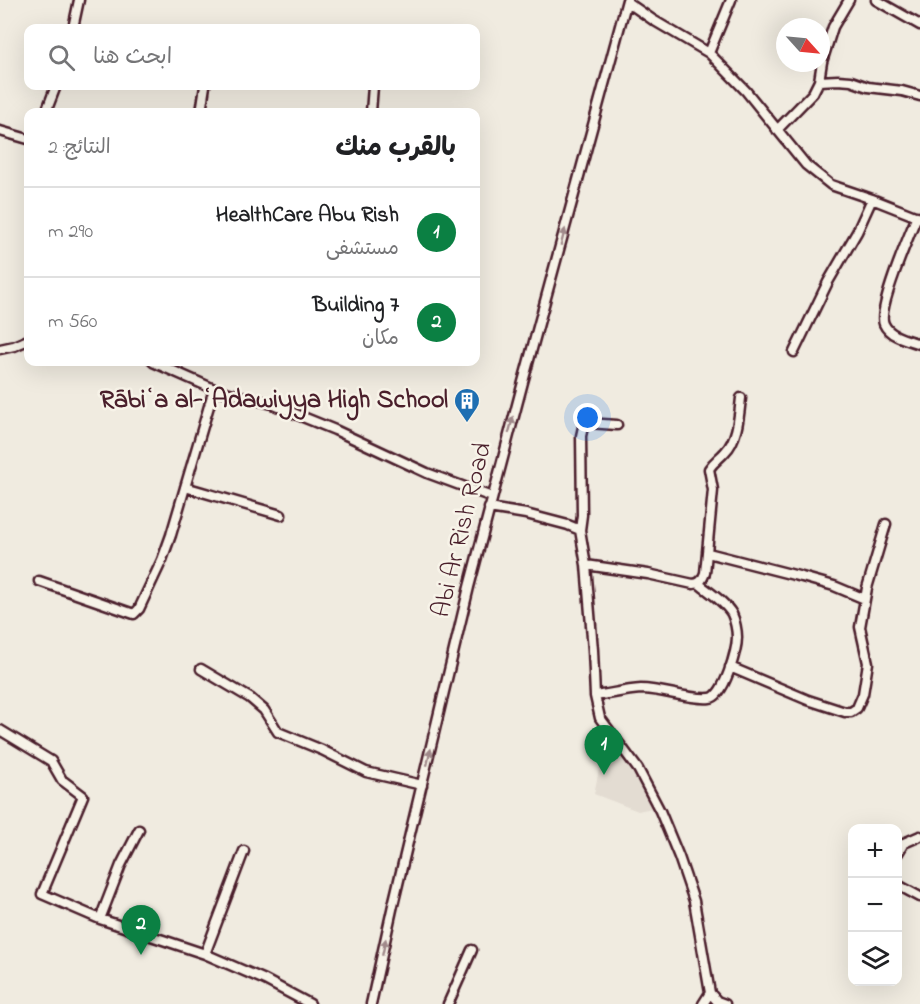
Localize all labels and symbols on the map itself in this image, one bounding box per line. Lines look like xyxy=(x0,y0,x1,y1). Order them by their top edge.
north arrow xyxy=(776,18,830,72)
one-way arrow xyxy=(558,228,568,246)
place label: Rābiʿa al-ʿAdawiyya High School xyxy=(100,382,448,421)
building icon: Rābiʿa al-ʿAdawiyya High School xyxy=(452,386,482,424)
your location xyxy=(573,403,602,432)
one-way arrow xyxy=(507,416,517,434)
street label: Abi Ar Rish Road xyxy=(423,438,503,622)
pin: 1 xyxy=(584,726,624,775)
one-way arrow xyxy=(425,747,434,766)
pin: 2 xyxy=(122,906,160,955)
one-way arrow xyxy=(380,937,389,956)

